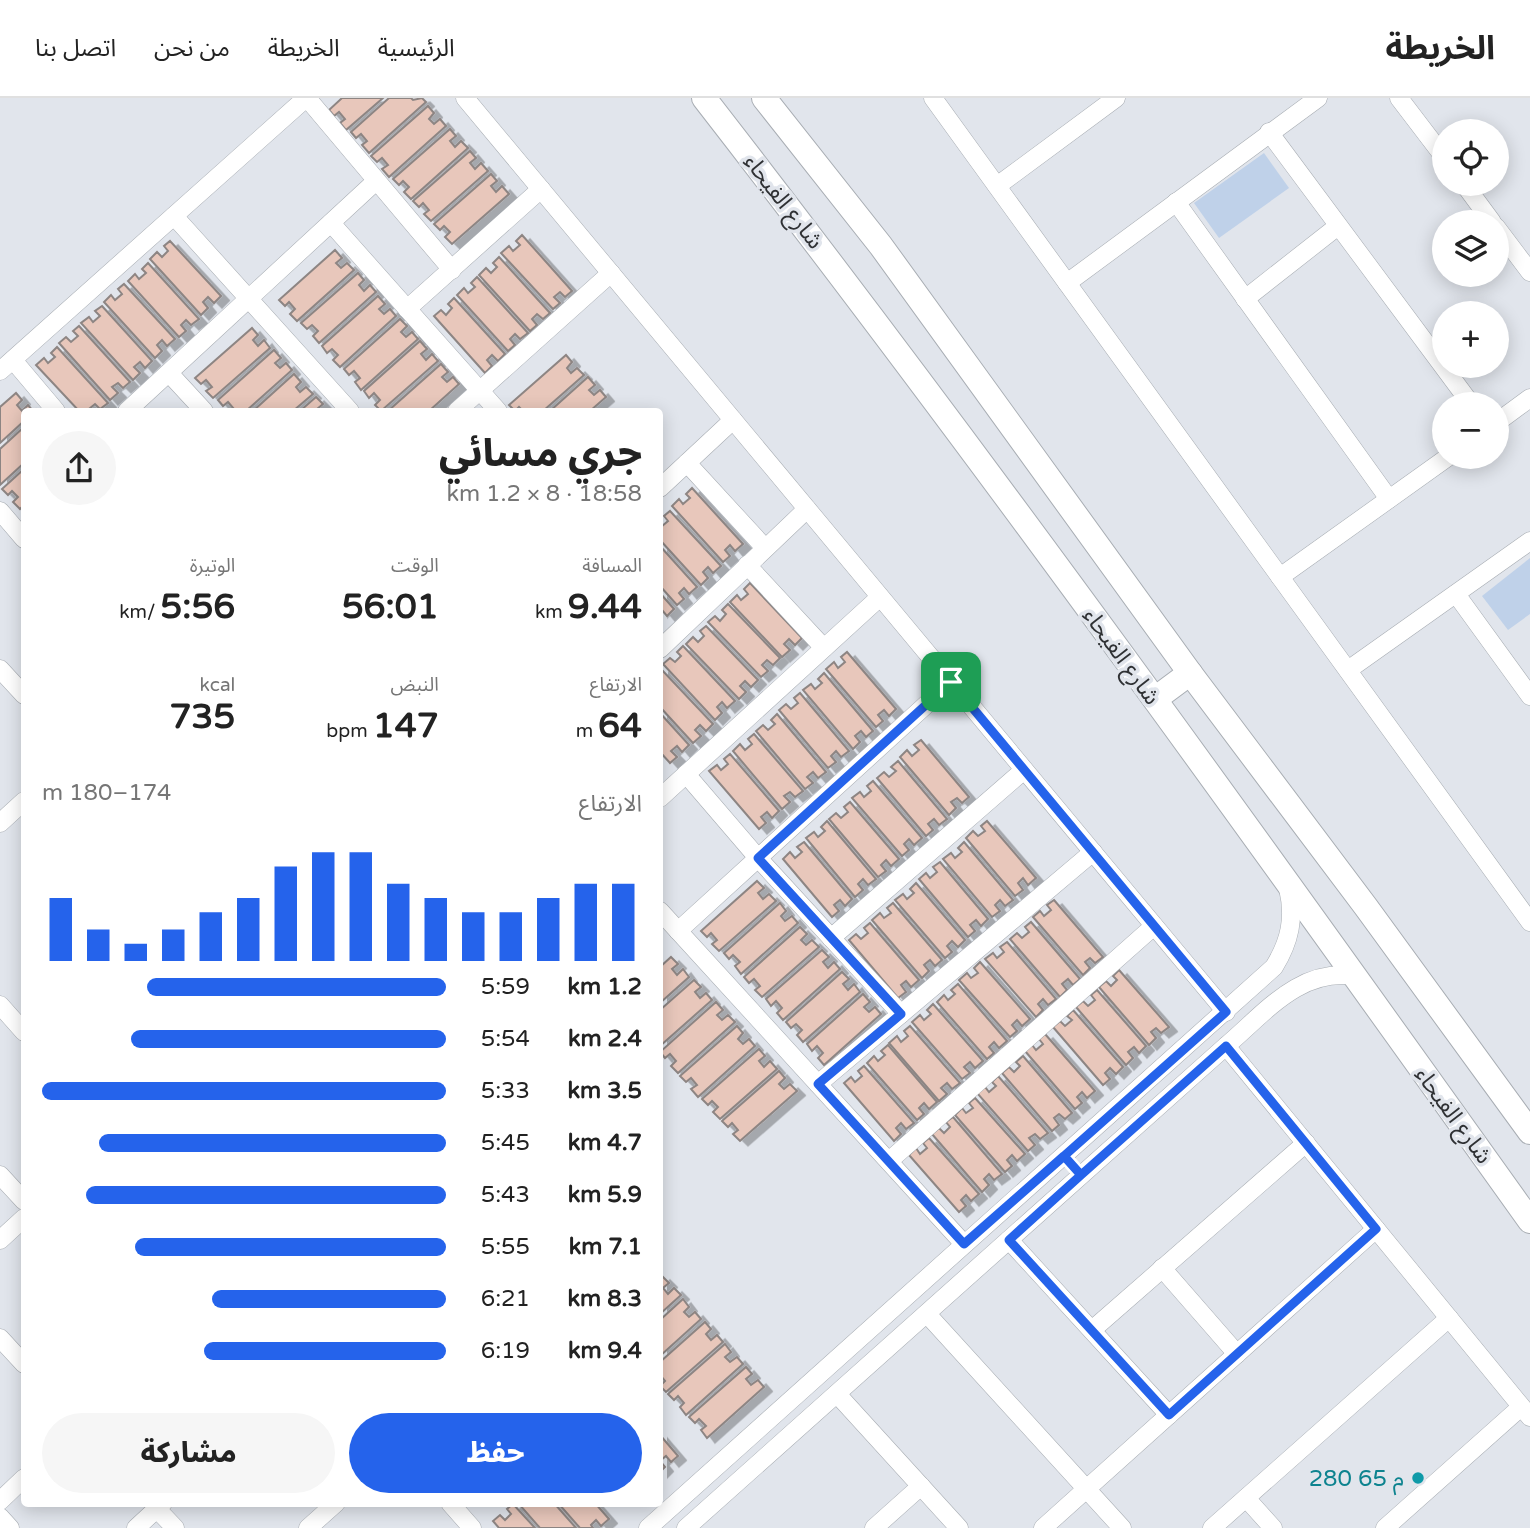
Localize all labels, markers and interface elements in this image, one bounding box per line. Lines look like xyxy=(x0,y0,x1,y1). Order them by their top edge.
text: الخريطة xyxy=(1385,29,1495,68)
text: اتصل بنا xyxy=(35,34,116,63)
text: من نحن xyxy=(154,34,230,63)
text: الخريطة xyxy=(268,34,340,63)
text: الرئيسية xyxy=(378,34,455,63)
map controls xyxy=(1432,119,1509,469)
button: locate xyxy=(1432,119,1509,196)
street label: شارع الفيحاء xyxy=(736,148,829,256)
button: layers xyxy=(1432,210,1509,287)
button: + xyxy=(1432,301,1509,378)
button: − xyxy=(1432,392,1509,469)
button: share xyxy=(42,431,116,505)
text: جري مسائي xyxy=(439,431,642,477)
text: 18:58 · 8 × 1.2 km xyxy=(446,480,642,508)
text: الوتيرة xyxy=(190,555,235,577)
text: الوقت xyxy=(391,555,439,577)
text: المسافة xyxy=(582,555,642,577)
text: 5:56 xyxy=(160,586,235,628)
text: 56:01 xyxy=(342,586,439,628)
text: 9.44 xyxy=(568,586,642,628)
text: /km xyxy=(119,601,160,623)
text: km xyxy=(535,601,568,623)
street label: شارع الفيحاء xyxy=(1075,603,1166,712)
pin xyxy=(921,652,981,712)
icon: arrive xyxy=(932,663,970,701)
text: kcal xyxy=(200,674,235,696)
text: النبض xyxy=(390,674,439,696)
text: الارتفاع xyxy=(590,674,642,696)
text: 735 xyxy=(169,696,235,738)
text: 147 xyxy=(373,705,439,747)
text: 64 xyxy=(598,705,642,747)
text: bpm xyxy=(326,720,373,742)
text: m xyxy=(576,720,598,742)
text: 174–180 m xyxy=(42,779,172,807)
text: الارتفاع xyxy=(579,790,642,818)
text: 5:59 xyxy=(481,973,530,1001)
text: 1.2 km xyxy=(567,973,642,1001)
text: 5:54 xyxy=(481,1025,530,1053)
text: 2.4 km xyxy=(568,1025,642,1053)
street label: شارع الفيحاء xyxy=(1407,1062,1498,1171)
text: 5:33 xyxy=(481,1077,530,1105)
text: 3.5 km xyxy=(567,1077,642,1105)
text: 5:45 xyxy=(481,1129,530,1157)
text: 4.7 km xyxy=(568,1129,642,1157)
text: 5:43 xyxy=(481,1181,530,1209)
text: 5.9 km xyxy=(568,1181,642,1209)
text: 5:55 xyxy=(481,1233,530,1261)
text: 7.1 km xyxy=(569,1233,642,1261)
text: 6:21 xyxy=(481,1285,530,1313)
text: 8.3 km xyxy=(567,1285,642,1313)
text: 6:19 xyxy=(481,1337,530,1365)
text: 9.4 km xyxy=(568,1337,642,1365)
button: مشاركة xyxy=(42,1413,335,1493)
button: حفظ xyxy=(349,1413,642,1493)
place label: 280 م 65 xyxy=(1309,1465,1404,1496)
marker: 280 م 65 xyxy=(1410,1470,1426,1486)

